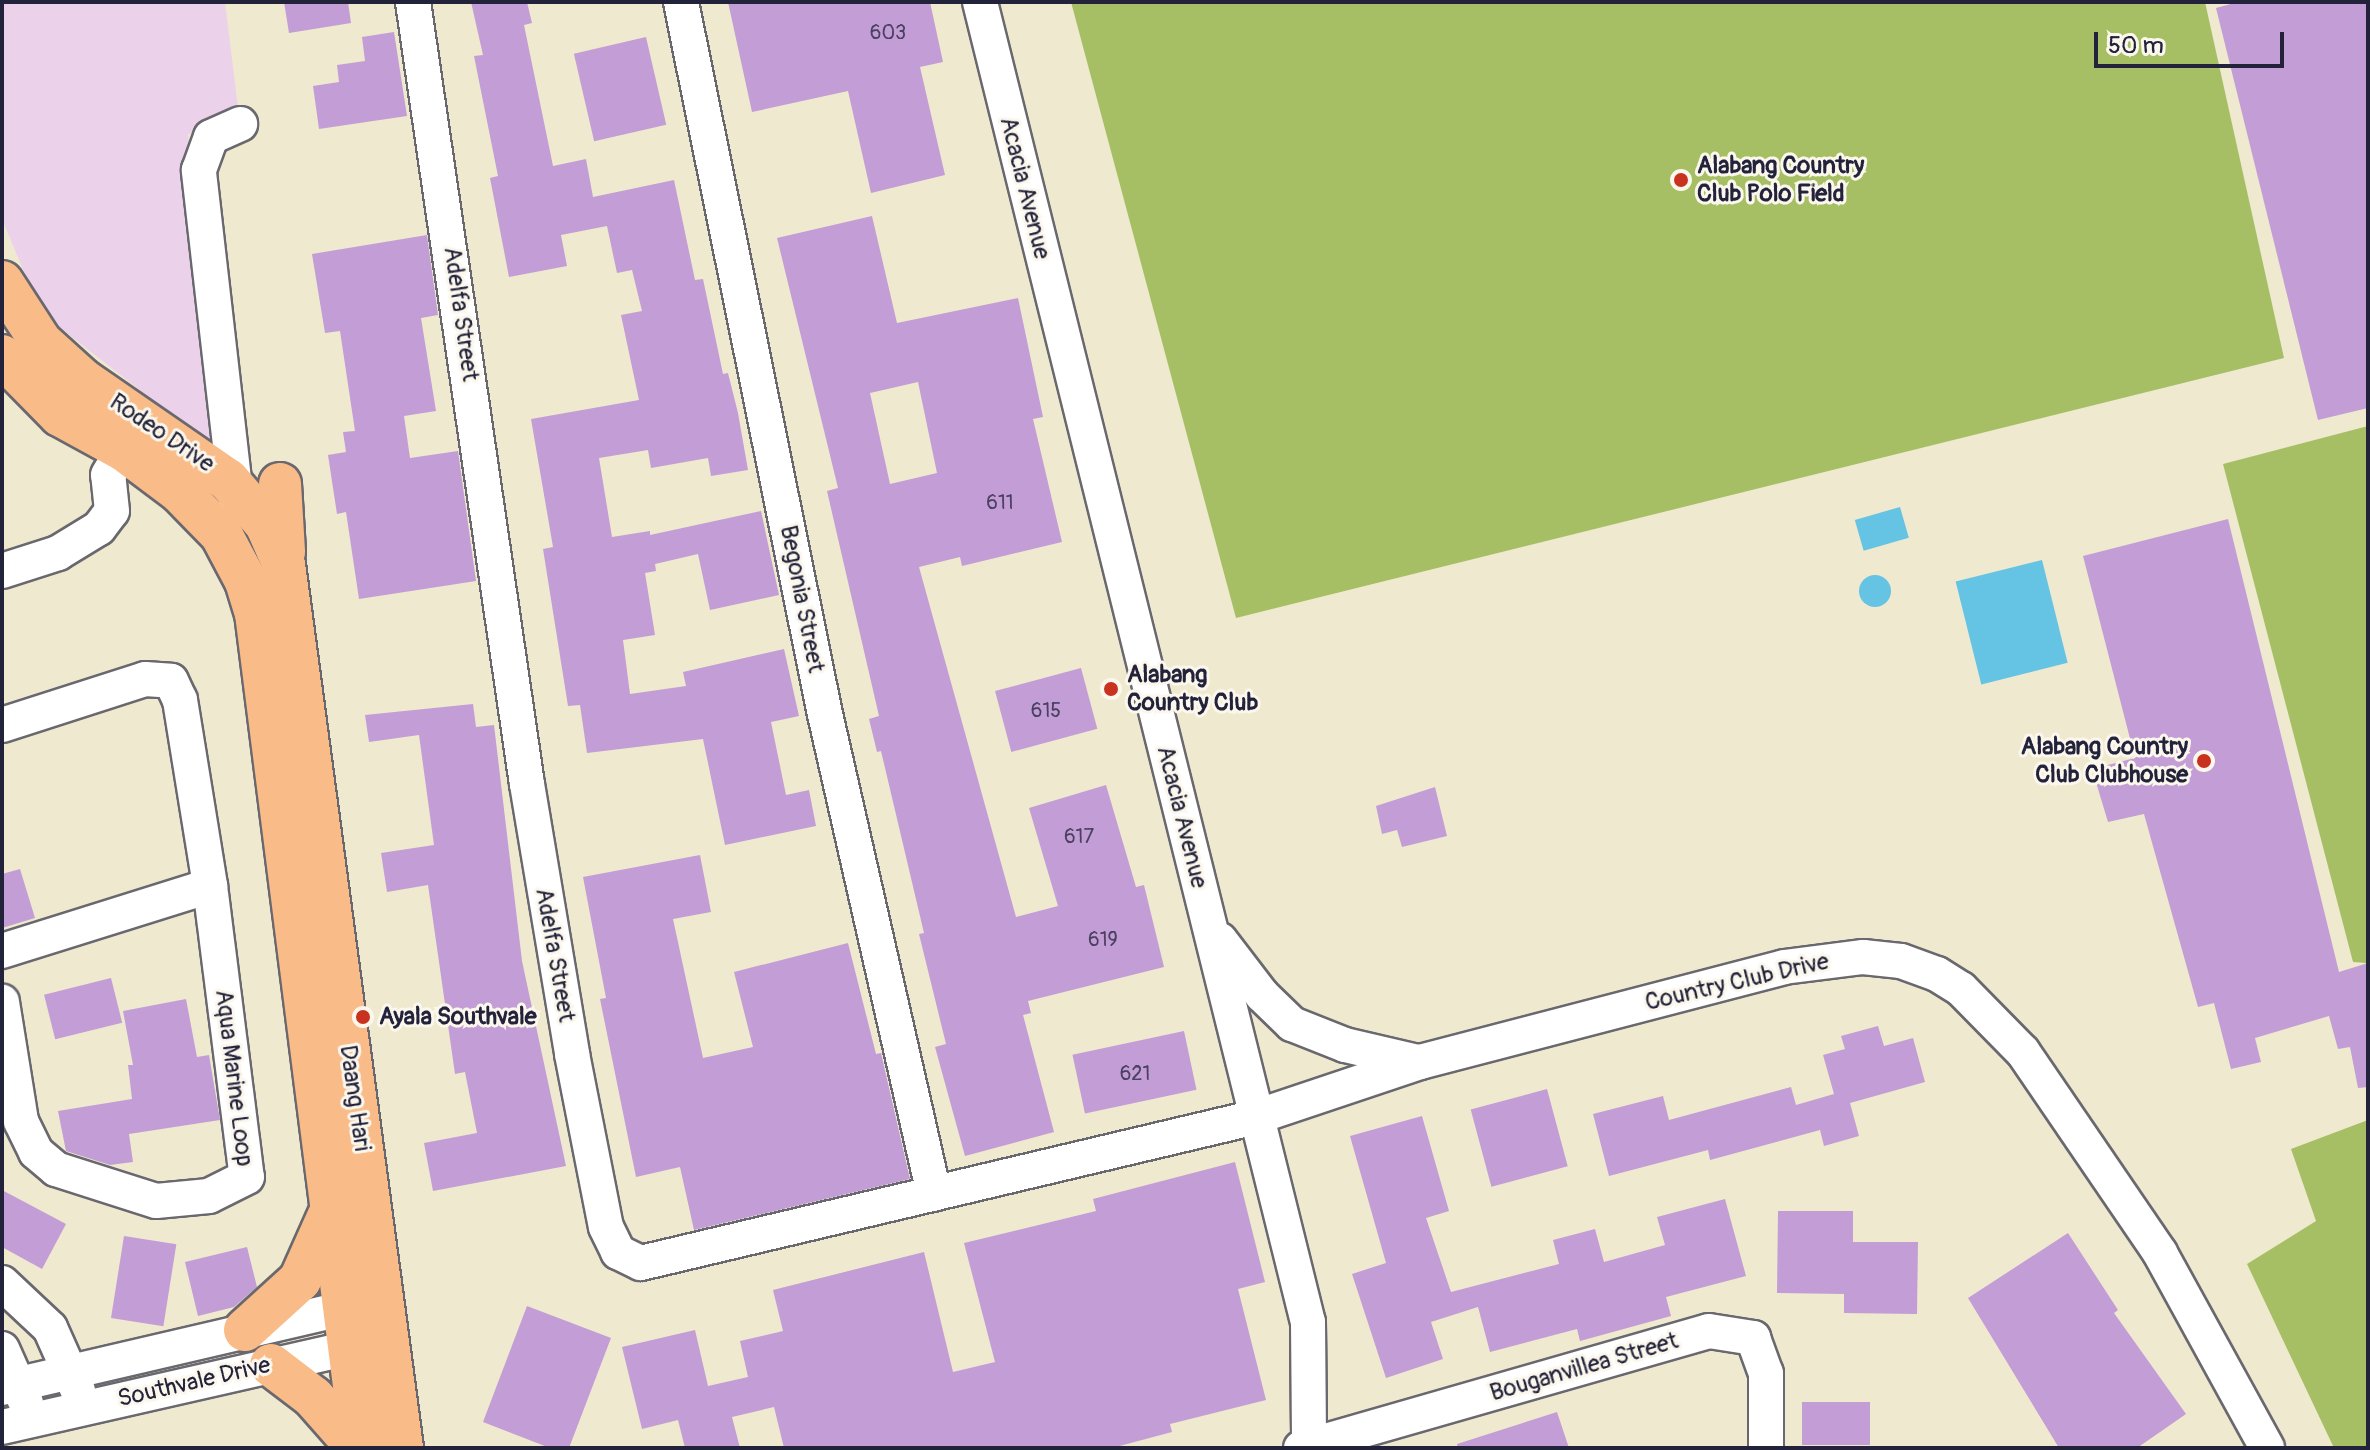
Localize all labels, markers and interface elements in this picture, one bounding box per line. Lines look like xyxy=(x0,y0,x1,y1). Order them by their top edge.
scale bar xyxy=(2098,16,2288,66)
house number: 603 xyxy=(870,20,906,44)
text: 50 m xyxy=(2108,31,2164,60)
street label: Acacia Avenue xyxy=(993,114,1057,262)
place label: Alabang Country Club Polo Field xyxy=(1697,152,1864,208)
marker: Alabang Country Club Polo Field xyxy=(1672,171,1690,189)
street label: Adelfa Street xyxy=(437,245,485,383)
street label: Rodeo Drive xyxy=(104,388,220,478)
house number: 611 xyxy=(986,490,1014,514)
street label: Begonia Street xyxy=(774,523,830,675)
place label: Alabang Country Club xyxy=(1127,661,1258,717)
marker: Alabang Country Club xyxy=(1102,680,1120,698)
house number: 615 xyxy=(1031,698,1061,722)
place label: Alabang Country Club Clubhouse xyxy=(2021,733,2188,789)
street label: Acacia Avenue xyxy=(1150,743,1214,891)
marker: Alabang Country Club Clubhouse xyxy=(2195,752,2213,770)
house number: 617 xyxy=(1064,824,1094,848)
street label: Adelfa Street xyxy=(529,886,581,1024)
house number: 619 xyxy=(1088,927,1118,951)
street label: Country Club Drive xyxy=(1642,947,1832,1017)
street label: Aqua Marine Loop xyxy=(209,988,259,1168)
place label: Ayala Southvale xyxy=(379,1003,536,1031)
marker: Ayala Southvale xyxy=(354,1008,372,1026)
street label: Daang Hari xyxy=(333,1043,377,1153)
house number: 621 xyxy=(1120,1061,1150,1085)
street label: Bouganvillea Street xyxy=(1487,1326,1681,1408)
street label: Southvale Drive xyxy=(115,1350,273,1414)

